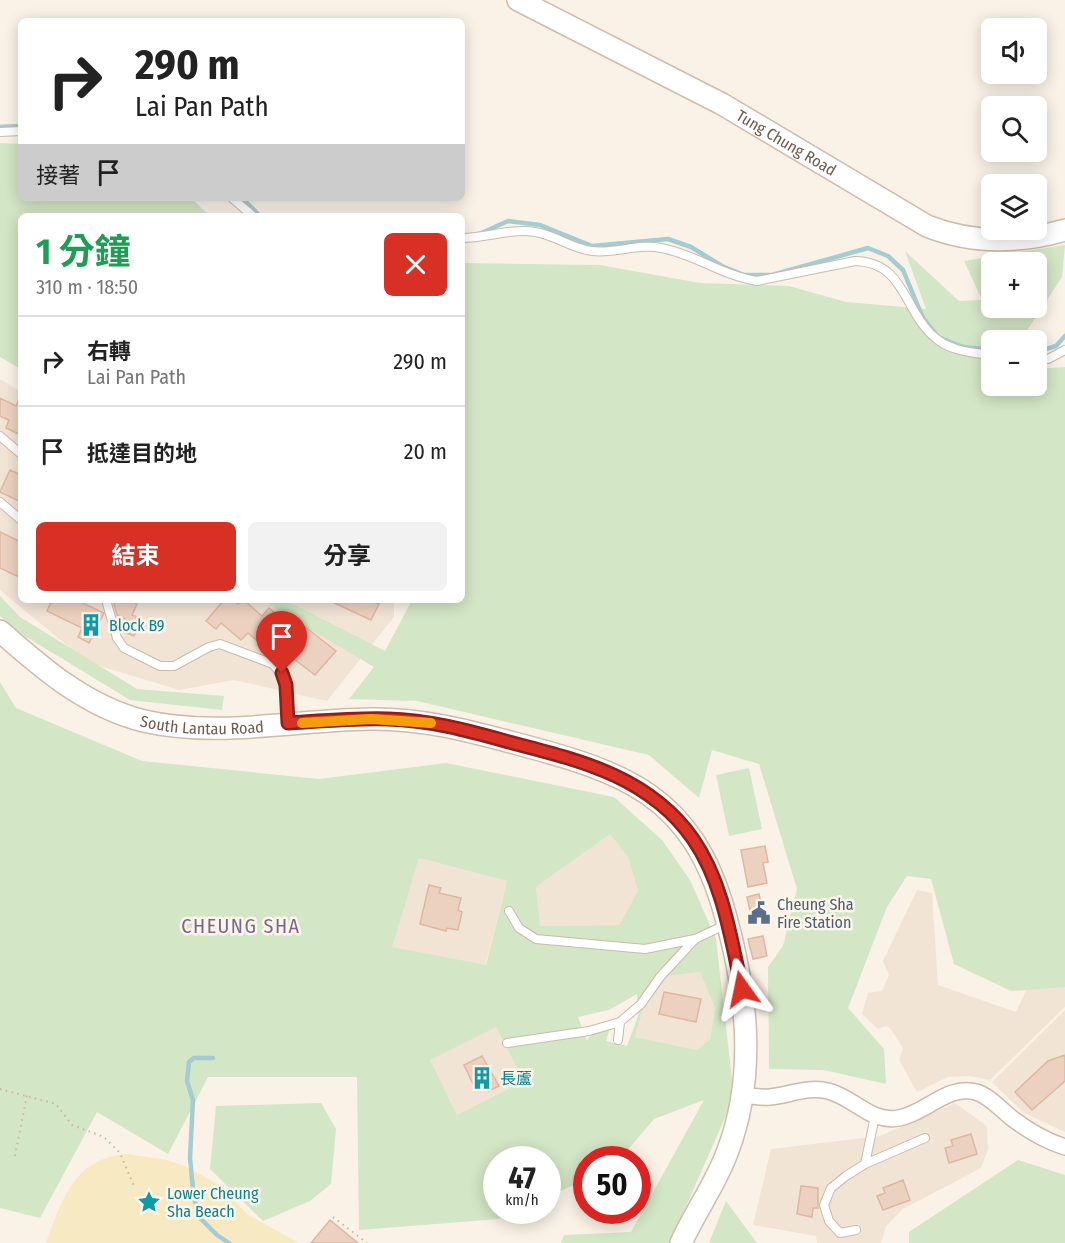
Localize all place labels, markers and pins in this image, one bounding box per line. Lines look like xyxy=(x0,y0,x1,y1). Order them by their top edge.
pin xyxy=(256,611,307,673)
building icon: Block B9 xyxy=(78,612,104,638)
place label: Block B9 xyxy=(109,616,165,635)
place label: Cheung Sha Fire Station xyxy=(777,895,854,932)
public building icon: Cheung Sha Fire Station xyxy=(746,900,772,926)
building icon: 長蘆 xyxy=(469,1065,495,1091)
place label: 長蘆 xyxy=(500,1069,532,1088)
place label: Lower Cheung Sha Beach xyxy=(167,1184,259,1221)
place icon: Lower Cheung Sha Beach xyxy=(136,1189,162,1215)

